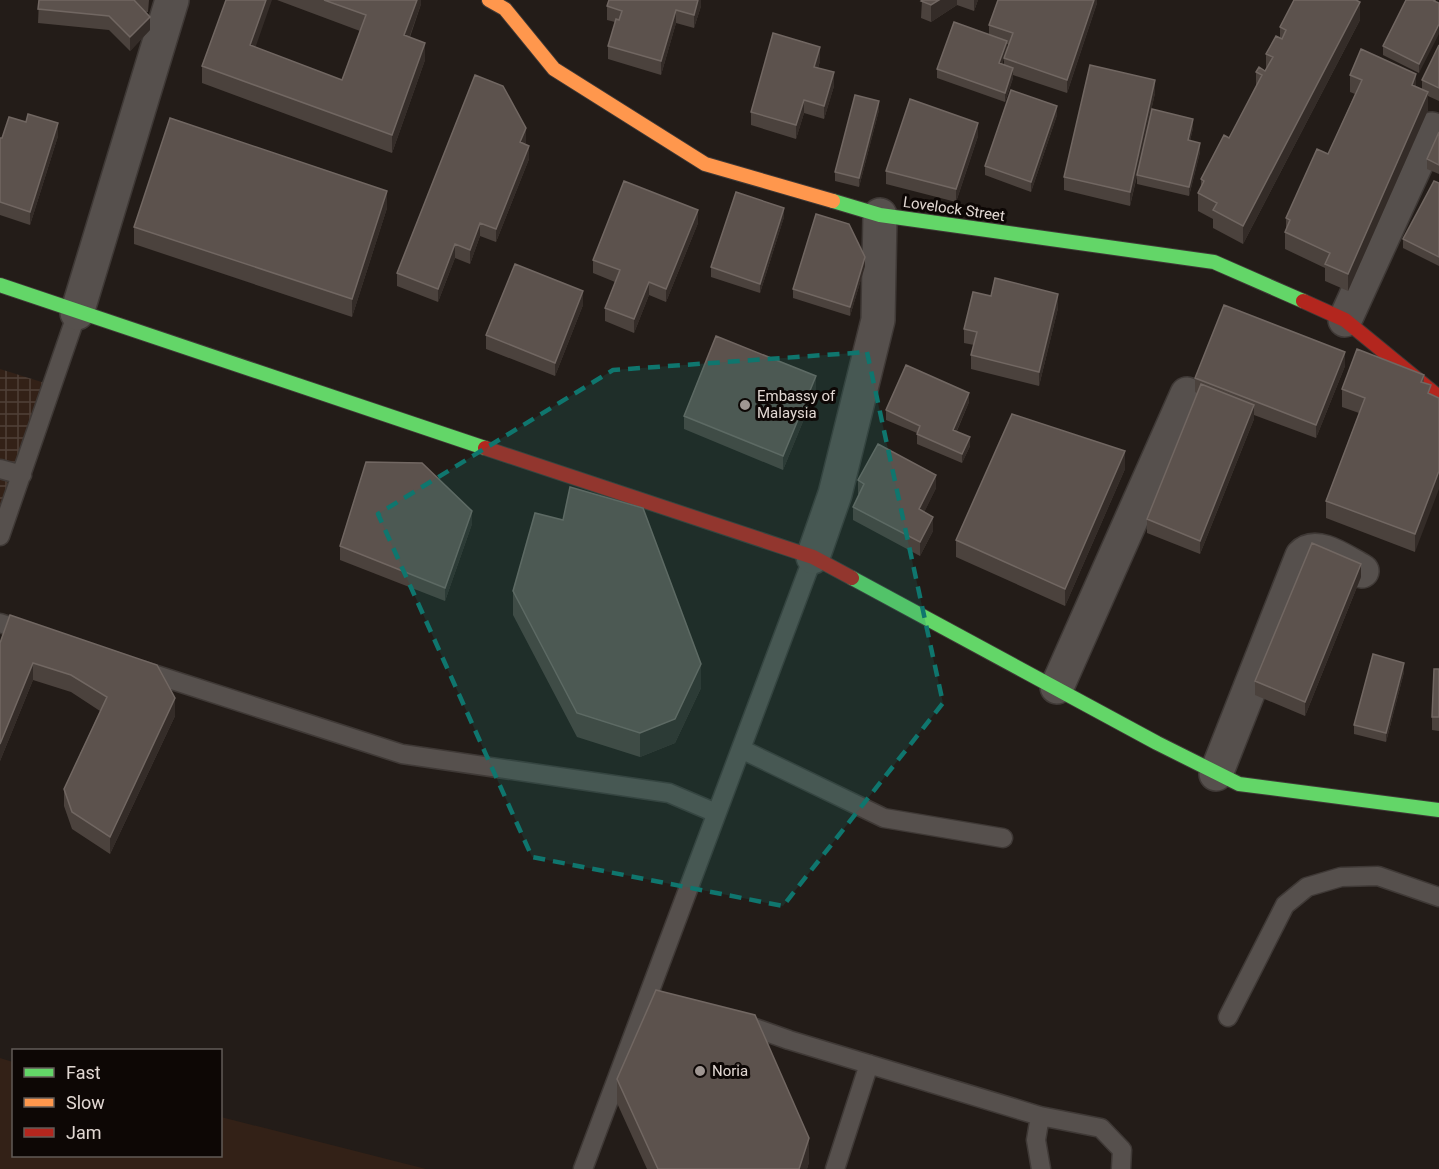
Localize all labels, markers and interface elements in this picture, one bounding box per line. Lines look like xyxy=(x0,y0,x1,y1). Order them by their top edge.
street label: Lovelock Street xyxy=(902,193,1006,225)
place label: Embassy of Malaysia xyxy=(757,387,836,422)
marker: Embassy of Malaysia xyxy=(738,398,752,412)
legend xyxy=(12,1049,222,1157)
text: Fast xyxy=(66,1062,101,1083)
place label: Noria xyxy=(712,1062,748,1080)
marker: Noria xyxy=(693,1064,707,1078)
text: Slow xyxy=(66,1092,105,1113)
text: Jam xyxy=(66,1122,102,1143)

